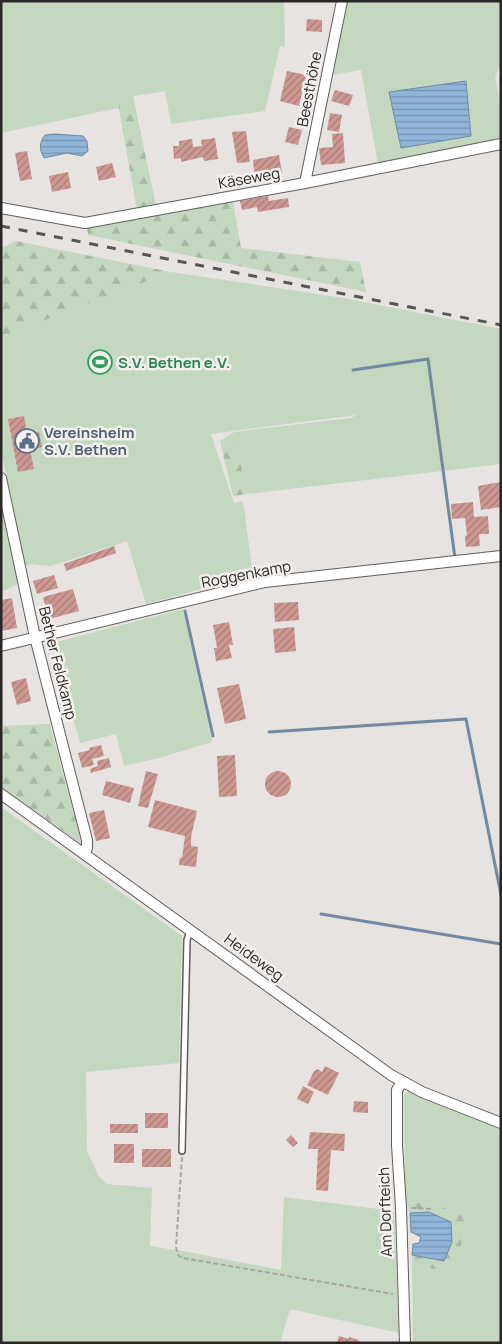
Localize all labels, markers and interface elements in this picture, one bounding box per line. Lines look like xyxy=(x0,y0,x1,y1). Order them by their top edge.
street label: Beesthöhe xyxy=(291,49,327,128)
street label: Käseweg xyxy=(216,162,282,194)
sports icon: S.V. Bethen e.V. xyxy=(87,349,113,375)
place label: S.V. Bethen e.V. xyxy=(118,352,230,373)
place label: Vereinsheim S.V. Bethen xyxy=(44,422,134,460)
public building icon: Vereinsheim S.V. Bethen xyxy=(14,428,40,454)
street label: Roggenkamp xyxy=(199,555,293,593)
street label: Bether Feldkamp xyxy=(34,604,82,722)
street label: Heideweg xyxy=(220,928,288,986)
street label: Am Dorfteich xyxy=(373,1167,397,1257)

